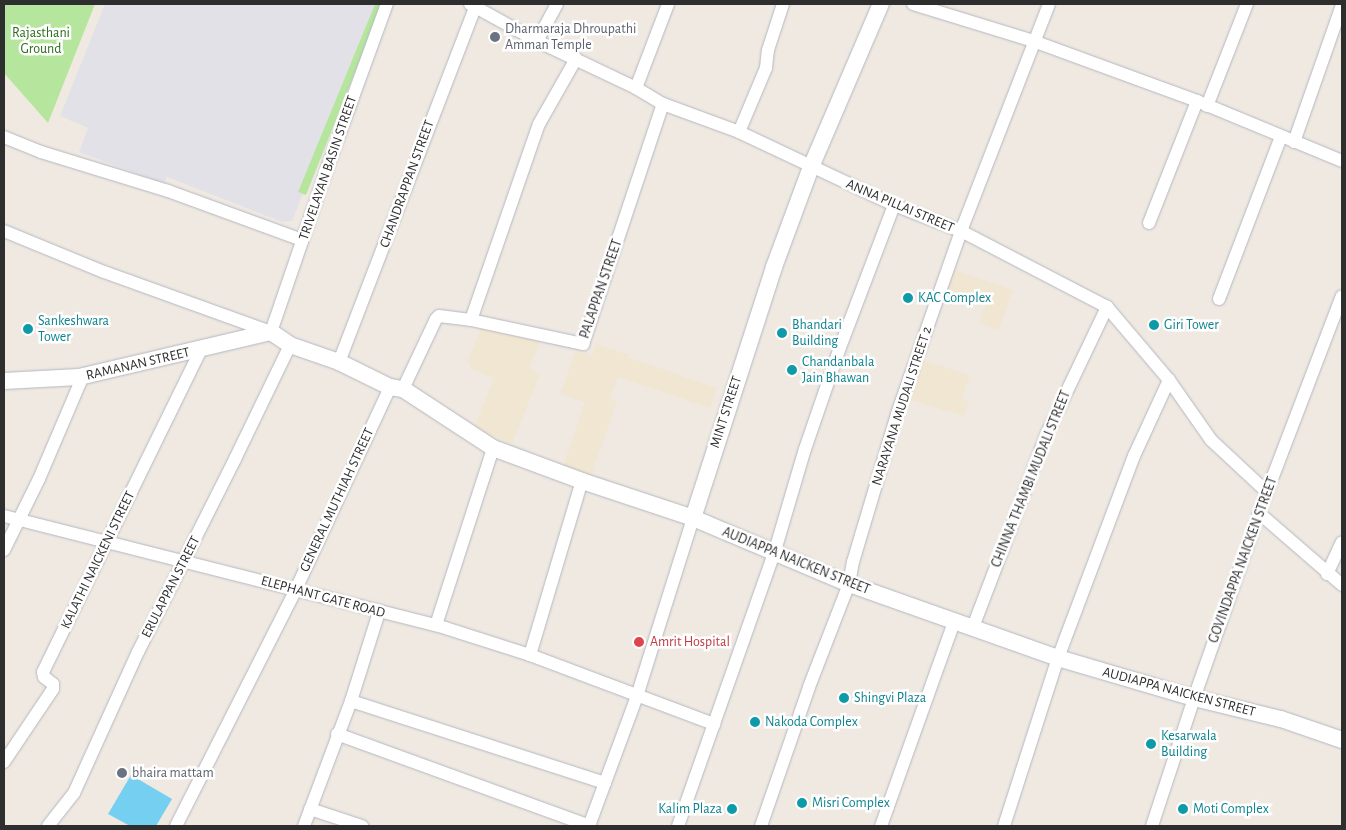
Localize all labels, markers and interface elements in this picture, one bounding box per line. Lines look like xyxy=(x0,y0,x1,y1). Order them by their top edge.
place label: Dharmaraja Dhroupathi Amman Temple xyxy=(505,21,636,54)
park label: Rajasthani Ground xyxy=(12,25,70,58)
marker: Dharmaraja Dhroupathi Amman Temple xyxy=(489,31,501,43)
street label: TRIVELAYAN BASIN STREET xyxy=(295,93,361,243)
street label: CHANDRAPPAN STREET xyxy=(376,118,438,250)
street label: ANNA PILLAI STREET xyxy=(843,176,957,236)
street label: PALAPPAN STREET xyxy=(576,237,626,341)
place label: KAC Complex xyxy=(918,290,991,306)
marker: KAC Complex xyxy=(902,292,914,304)
place label: Sankeshwara Tower xyxy=(38,313,109,346)
place label: Bhandari Building xyxy=(792,317,842,350)
place label: Giri Tower xyxy=(1164,317,1219,333)
marker: Giri Tower xyxy=(1148,319,1160,331)
marker: Sankeshwara Tower xyxy=(22,323,34,335)
street label: NARAYANA MUDALI STREET 2 xyxy=(868,324,936,488)
marker: Bhandari Building xyxy=(776,327,788,339)
street label: RAMANAN STREET xyxy=(85,344,191,384)
place label: Chandanbala Jain Bhawan xyxy=(802,354,875,387)
marker: Chandanbala Jain Bhawan xyxy=(786,364,798,376)
street label: MINT STREET xyxy=(706,374,746,450)
street label: CHINNA THAMBI MUDALI STREET xyxy=(988,388,1074,570)
street label: GENERAL MUTHIAH STREET xyxy=(296,425,378,575)
street label: GOVINDAPPA NAICKEN STREET xyxy=(1205,475,1281,645)
street label: KALATHI NAICKENI STREET xyxy=(57,488,139,632)
street label: AUDIAPPA NAICKEN STREET xyxy=(720,524,872,598)
street label: ERULAPPAN STREET xyxy=(138,533,204,641)
street label: ELEPHANT GATE ROAD xyxy=(259,572,387,622)
place label: Amrit Hospital xyxy=(650,634,730,650)
marker: Amrit Hospital xyxy=(632,635,646,649)
street label: AUDIAPPA NAICKEN STREET xyxy=(1101,663,1257,721)
place label: Shingvi Plaza xyxy=(854,690,926,706)
marker: Shingvi Plaza xyxy=(838,692,850,704)
place label: Nakoda Complex xyxy=(765,714,858,730)
marker: Nakoda Complex xyxy=(749,716,761,728)
place label: Kesarwala Building xyxy=(1161,728,1217,760)
marker: Kesarwala Building xyxy=(1145,738,1157,750)
place label: bhaira mattam xyxy=(132,765,214,781)
marker: bhaira mattam xyxy=(116,767,128,779)
place label: Misri Complex xyxy=(812,795,890,811)
marker: Misri Complex xyxy=(796,797,808,809)
place label: Kalim Plaza xyxy=(658,801,722,817)
place label: Moti Complex xyxy=(1193,801,1269,817)
marker: Kalim Plaza xyxy=(726,803,738,815)
marker: Moti Complex xyxy=(1177,803,1189,815)

